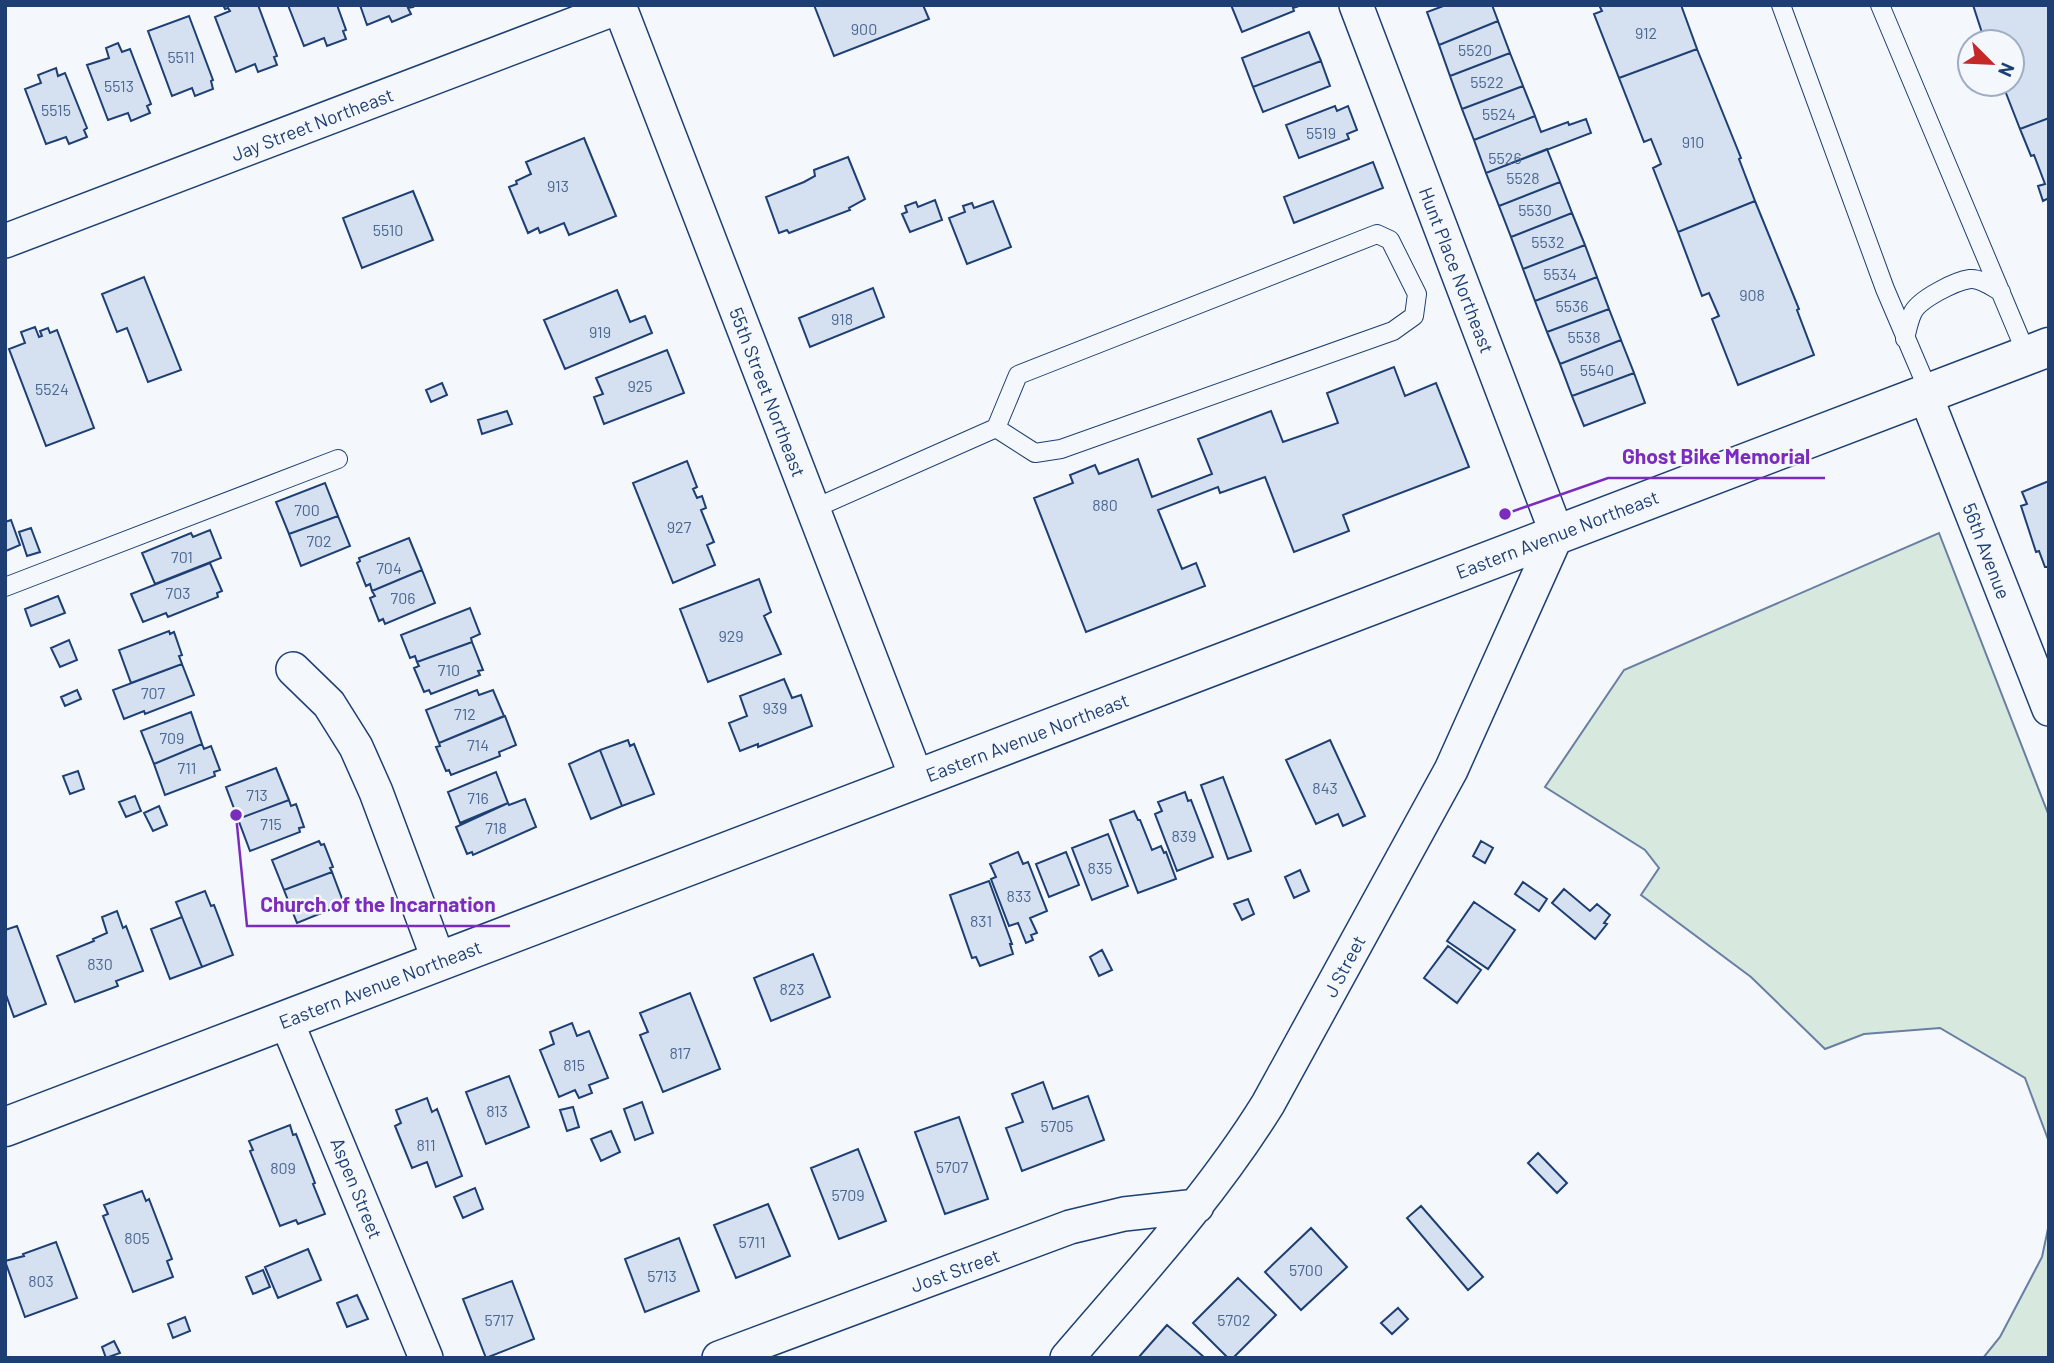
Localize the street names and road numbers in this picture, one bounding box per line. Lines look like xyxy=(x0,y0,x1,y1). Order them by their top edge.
street label: Jay Street Northeast xyxy=(228,82,396,166)
street label: Hunt Place Northeast xyxy=(1415,184,1499,356)
street label: 55th Street Northeast xyxy=(725,304,811,480)
street label: Eastern Avenue Northeast xyxy=(1452,485,1662,583)
street label: 56th Avenue xyxy=(1958,500,2016,602)
street label: Eastern Avenue Northeast xyxy=(922,688,1132,786)
street label: J Street xyxy=(1318,931,1370,1001)
street label: Eastern Avenue Northeast xyxy=(275,935,485,1033)
street label: Aspen Street xyxy=(326,1134,388,1242)
street label: Jost Street xyxy=(907,1243,1003,1297)

